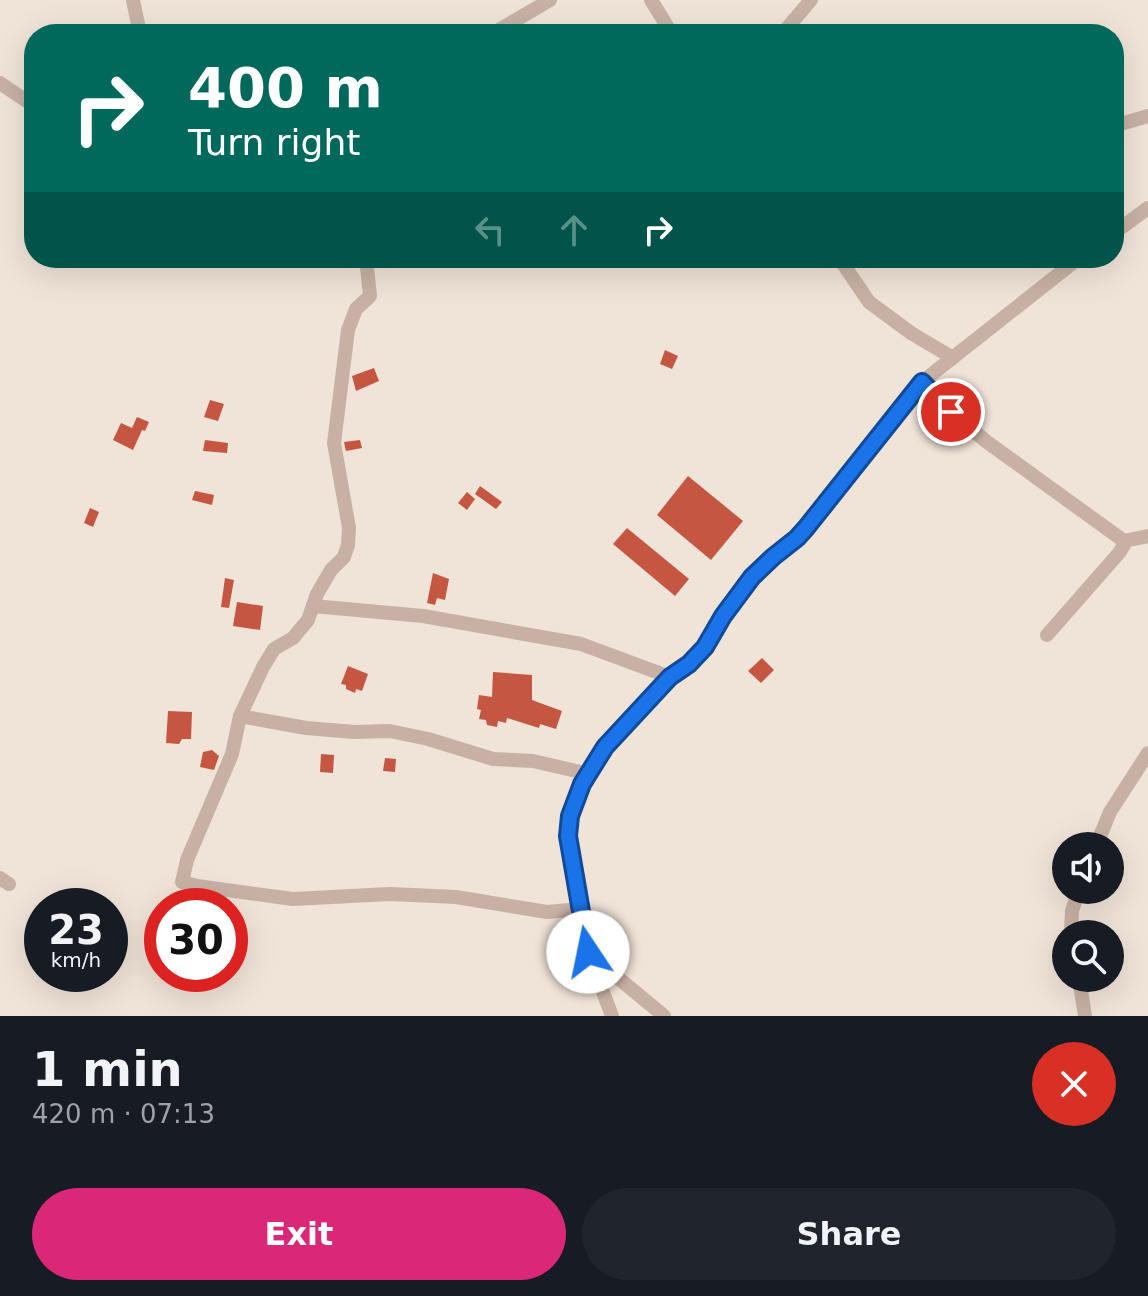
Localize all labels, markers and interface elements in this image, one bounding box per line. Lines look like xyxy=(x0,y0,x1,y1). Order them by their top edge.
text: 400 m xyxy=(188,55,383,120)
icon: right xyxy=(56,56,160,160)
text: Turn right xyxy=(188,122,360,163)
icon: left xyxy=(468,208,512,252)
icon: ahead xyxy=(552,208,596,252)
icon: right xyxy=(636,208,680,252)
pin xyxy=(917,378,985,446)
icon: arrive xyxy=(929,390,973,434)
map controls xyxy=(1052,832,1124,992)
button: sound xyxy=(1052,832,1124,904)
speed limit sign: 30 xyxy=(144,888,248,992)
text: 23 xyxy=(48,907,104,953)
position arrow xyxy=(546,910,630,994)
button: search xyxy=(1052,920,1124,992)
text: km/h xyxy=(51,948,101,972)
text: 1 min xyxy=(32,1041,183,1097)
button: close xyxy=(1032,1042,1116,1126)
text: 420 m · 07:13 xyxy=(32,1099,215,1129)
button: Exit xyxy=(32,1188,566,1280)
button: Share xyxy=(582,1188,1116,1280)

